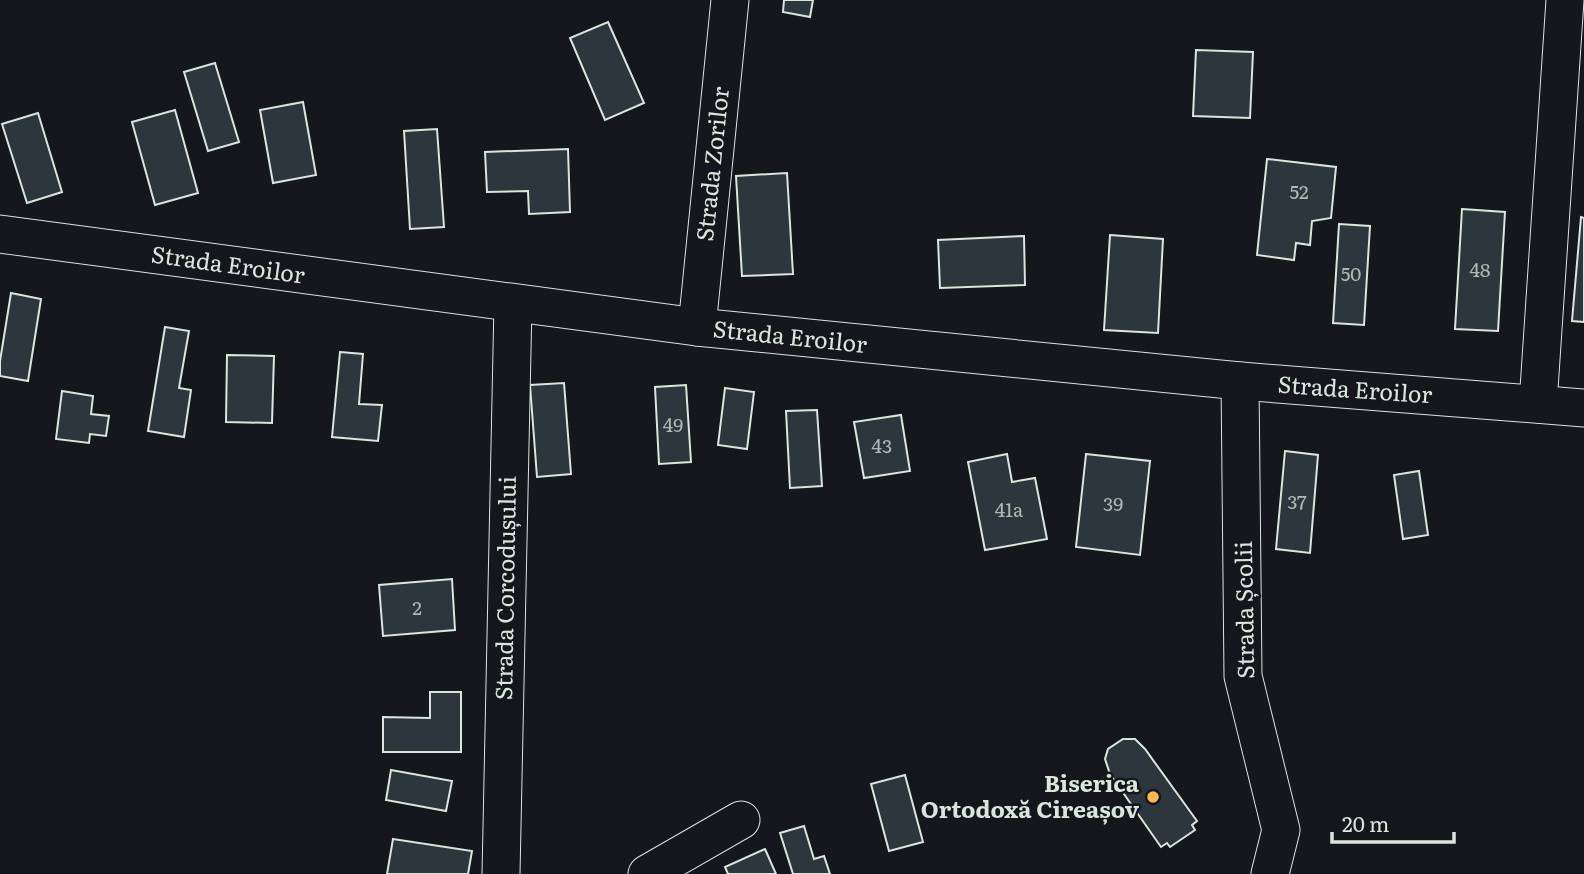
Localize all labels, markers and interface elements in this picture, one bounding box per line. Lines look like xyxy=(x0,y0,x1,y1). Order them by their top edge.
street label: Strada Zorilor xyxy=(686,85,736,243)
house number: 52 xyxy=(1289,177,1309,205)
street label: Strada Eroilor xyxy=(149,235,307,291)
house number: 48 xyxy=(1470,255,1490,283)
house number: 50 xyxy=(1341,259,1361,287)
street label: Strada Eroilor xyxy=(712,310,869,360)
street label: Strada Eroilor xyxy=(1277,366,1434,410)
house number: 49 xyxy=(663,410,683,438)
house number: 43 xyxy=(872,431,892,459)
street label: Strada Corcodușului xyxy=(485,475,523,700)
house number: 37 xyxy=(1287,487,1307,515)
house number: 39 xyxy=(1103,489,1123,517)
house number: 41a xyxy=(995,495,1024,523)
street label: Strada Școlii xyxy=(1225,541,1261,679)
house number: 2 xyxy=(412,593,422,621)
place label: Biserica Ortodoxă Cireașov xyxy=(921,765,1140,825)
marker: Biserica Ortodoxă Cireașov xyxy=(1145,789,1161,805)
scale bar xyxy=(1332,800,1454,844)
text: 20 m xyxy=(1342,807,1389,838)

